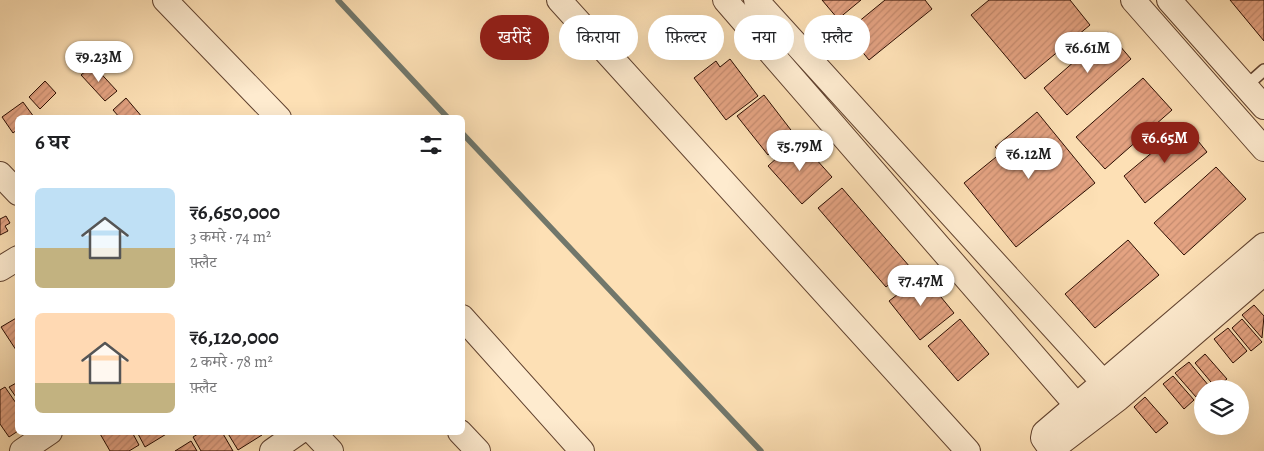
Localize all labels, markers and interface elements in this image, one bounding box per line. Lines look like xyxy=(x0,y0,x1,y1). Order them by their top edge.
chip: खरीदें xyxy=(480,15,549,60)
chip: किराया xyxy=(559,15,638,60)
chip: फ़िल्टर xyxy=(648,15,724,60)
chip: नया xyxy=(734,15,794,60)
chip: फ़्लैट xyxy=(804,15,870,60)
pin: ₹6.61M xyxy=(1047,32,1129,74)
text: ₹6.61M xyxy=(1066,37,1110,59)
pin: ₹9.23M xyxy=(58,41,140,83)
text: ₹9.23M xyxy=(76,46,122,68)
pin: ₹6.65M xyxy=(1124,121,1206,164)
text: ₹6.65M xyxy=(1142,127,1188,149)
text: 6 घर xyxy=(35,128,69,156)
pin: ₹5.79M xyxy=(759,130,841,172)
icon: filters xyxy=(417,131,445,159)
text: ₹5.79M xyxy=(778,135,822,157)
pin: ₹6.12M xyxy=(988,138,1070,180)
text: ₹6.12M xyxy=(1007,143,1051,165)
text: ₹6,650,000 xyxy=(190,198,280,226)
icon: home xyxy=(75,208,135,268)
text: 3 कमरे · 74 m² xyxy=(190,226,271,248)
text: फ़्लैट xyxy=(190,252,217,274)
pin: ₹7.47M xyxy=(880,264,962,307)
text: ₹7.47M xyxy=(898,270,944,292)
text: ₹6,120,000 xyxy=(190,323,279,351)
icon: home xyxy=(75,333,135,393)
text: 2 कमरे · 78 m² xyxy=(190,351,273,373)
text: फ़्लैट xyxy=(190,377,217,399)
map controls xyxy=(1194,380,1249,435)
button: layers xyxy=(1194,380,1249,435)

